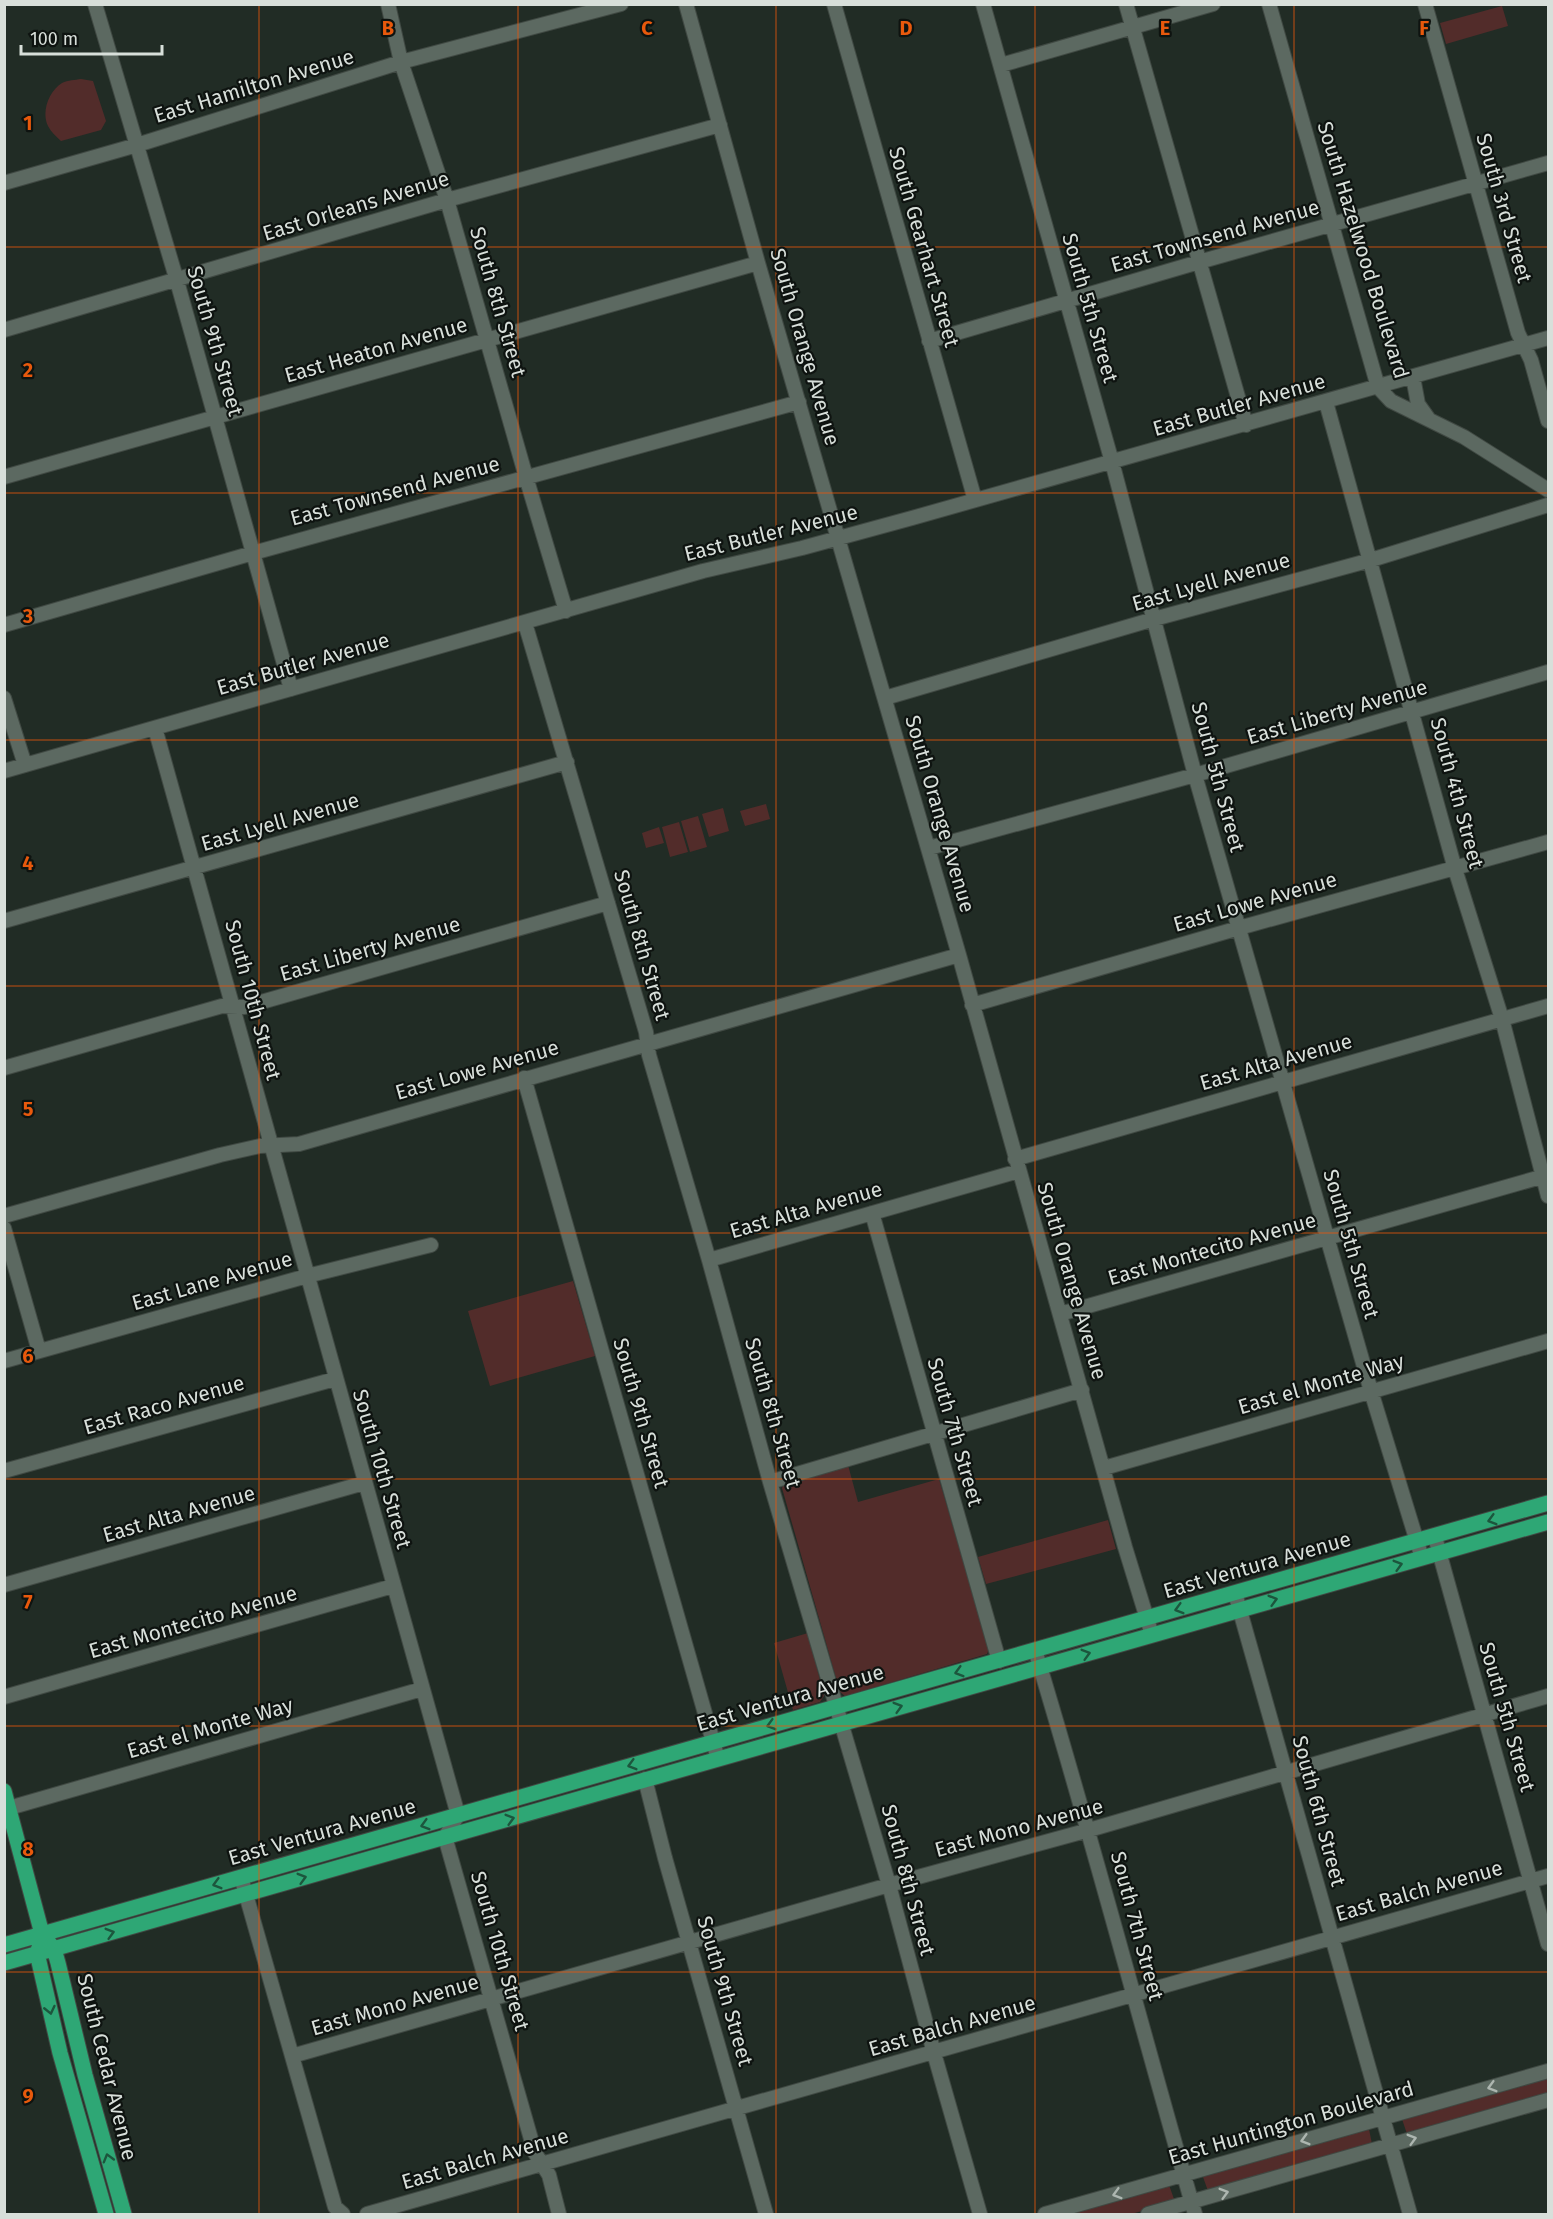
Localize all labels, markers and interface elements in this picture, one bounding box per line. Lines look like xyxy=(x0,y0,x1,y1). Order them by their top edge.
text: B xyxy=(382,16,394,40)
text: C xyxy=(641,16,653,40)
text: D xyxy=(899,16,913,40)
text: E xyxy=(1160,16,1170,40)
text: F xyxy=(1419,16,1429,40)
scale bar xyxy=(21,18,162,56)
text: 100 m xyxy=(30,28,78,50)
street label: East Hamilton Avenue xyxy=(151,43,357,129)
text: 1 xyxy=(23,111,33,135)
street label: South Hazelwood Boulevard xyxy=(1311,118,1415,382)
street label: South 3rd Street xyxy=(1470,130,1538,286)
street label: South Gearhart Street xyxy=(883,144,965,351)
street label: East Orleans Avenue xyxy=(259,165,453,247)
street label: East Townsend Avenue xyxy=(1108,194,1322,278)
street label: South 8th Street xyxy=(464,224,532,381)
street label: South 5th Street xyxy=(1056,230,1124,386)
street label: South Orange Avenue xyxy=(764,245,846,449)
street label: South 9th Street xyxy=(181,263,249,419)
street label: East Heaton Avenue xyxy=(281,311,471,389)
text: 2 xyxy=(23,358,33,382)
street label: East Butler Avenue xyxy=(1150,368,1328,442)
street label: East Townsend Avenue xyxy=(287,451,503,531)
street label: East Butler Avenue xyxy=(681,499,861,567)
street label: East Lyell Avenue xyxy=(1129,547,1293,617)
text: 3 xyxy=(22,604,33,628)
street label: East Butler Avenue xyxy=(214,627,392,701)
street label: East Liberty Avenue xyxy=(1244,674,1430,750)
street label: South 5th Street xyxy=(1185,699,1251,855)
street label: South Orange Avenue xyxy=(899,712,981,916)
street label: South 4th Street xyxy=(1424,715,1490,872)
street label: East Lyell Avenue xyxy=(198,787,362,857)
text: 4 xyxy=(22,851,34,875)
street label: East Lowe Avenue xyxy=(1170,866,1340,938)
street label: South 8th Street xyxy=(608,867,676,1024)
street label: East Liberty Avenue xyxy=(277,911,463,987)
street label: South 10th Street xyxy=(219,917,287,1083)
street label: East Alta Avenue xyxy=(1197,1028,1355,1096)
street label: East Lowe Avenue xyxy=(392,1034,562,1106)
text: 5 xyxy=(23,1097,34,1121)
street label: South 5th Street xyxy=(1317,1166,1385,1322)
street label: East Alta Avenue xyxy=(727,1176,885,1244)
street label: South Orange Avenue xyxy=(1031,1179,1113,1383)
street label: East Montecito Avenue xyxy=(1105,1207,1319,1291)
street label: East Lane Avenue xyxy=(129,1246,295,1316)
street label: South 9th Street xyxy=(607,1335,675,1491)
street label: South 8th Street xyxy=(739,1335,807,1492)
text: 6 xyxy=(22,1344,34,1368)
street label: East el Monte Way xyxy=(1235,1348,1408,1420)
street label: South 7th Street xyxy=(921,1355,989,1510)
street label: East Raco Avenue xyxy=(81,1370,247,1440)
street label: South 10th Street xyxy=(347,1386,417,1552)
street label: East Alta Avenue xyxy=(100,1480,258,1548)
one-way arrow xyxy=(1487,1512,1497,1525)
street label: East Ventura Avenue xyxy=(1160,1526,1354,1604)
one-way arrow xyxy=(1392,1560,1403,1572)
street label: East Montecito Avenue xyxy=(86,1580,300,1664)
text: 7 xyxy=(23,1590,33,1614)
one-way arrow xyxy=(1267,1595,1278,1607)
one-way arrow xyxy=(1174,1602,1185,1614)
street label: South 5th Street xyxy=(1473,1639,1541,1795)
one-way arrow xyxy=(1080,1649,1091,1661)
street label: East Ventura Avenue xyxy=(693,1659,887,1737)
one-way arrow xyxy=(954,1665,965,1677)
street label: East el Monte Way xyxy=(124,1692,297,1764)
one-way arrow xyxy=(892,1702,903,1714)
one-way arrow xyxy=(767,1718,777,1730)
street label: South 6th Street xyxy=(1286,1733,1352,1890)
one-way arrow xyxy=(627,1758,638,1770)
street label: East Ventura Avenue xyxy=(225,1793,419,1871)
street label: East Mono Avenue xyxy=(932,1793,1106,1863)
street label: South 8th Street xyxy=(875,1802,941,1959)
one-way arrow xyxy=(504,1814,514,1826)
one-way arrow xyxy=(420,1818,431,1830)
text: 8 xyxy=(22,1837,34,1861)
street label: South 7th Street xyxy=(1105,1849,1169,2004)
street label: East Balch Avenue xyxy=(1332,1855,1506,1927)
street label: South 10th Street xyxy=(465,1868,535,2034)
one-way arrow xyxy=(297,1872,307,1885)
one-way arrow xyxy=(212,1877,223,1889)
street label: South 9th Street xyxy=(691,1913,759,2069)
one-way arrow xyxy=(104,1928,115,1940)
street label: East Mono Avenue xyxy=(308,1969,482,2041)
street label: South Cedar Avenue xyxy=(71,1971,143,2163)
street label: East Balch Avenue xyxy=(865,1990,1039,2062)
one-way arrow xyxy=(43,2005,56,2015)
street label: East Huntington Boulevard xyxy=(1165,2075,1417,2171)
one-way arrow xyxy=(1487,2080,1498,2092)
text: 9 xyxy=(22,2084,34,2108)
street label: East Balch Avenue xyxy=(398,2123,572,2195)
one-way arrow xyxy=(1300,2133,1310,2146)
one-way arrow xyxy=(1406,2134,1417,2146)
one-way arrow xyxy=(103,2153,115,2164)
one-way arrow xyxy=(1112,2187,1123,2199)
one-way arrow xyxy=(1218,2188,1229,2200)

